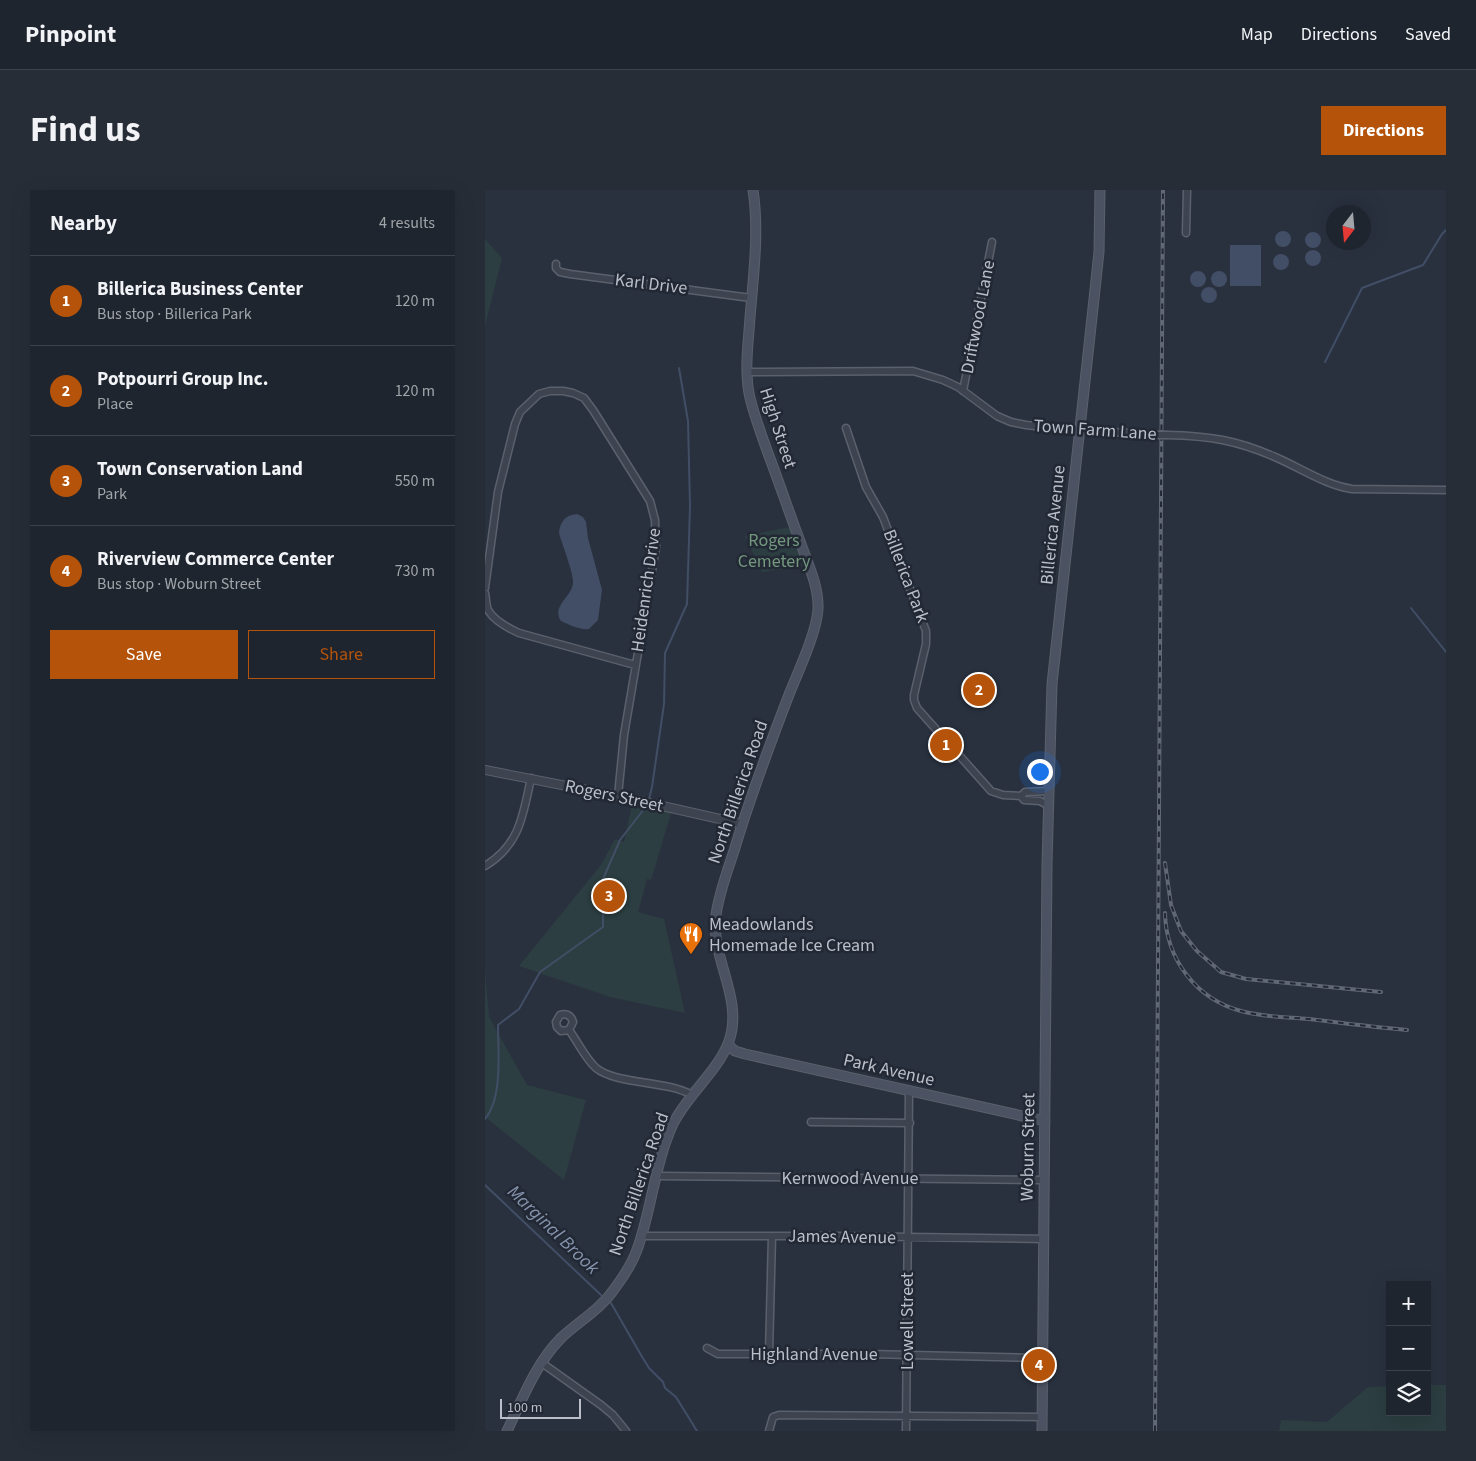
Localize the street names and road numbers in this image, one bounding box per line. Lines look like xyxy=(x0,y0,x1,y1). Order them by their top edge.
street label: Driftwood Lane xyxy=(955,258,1001,376)
street label: Karl Drive xyxy=(613,267,689,301)
street label: High Street xyxy=(753,384,803,472)
street label: Town Farm Lane xyxy=(1033,413,1157,447)
street label: Billerica Avenue xyxy=(1034,464,1072,586)
street label: Heidenrich Drive xyxy=(625,526,667,654)
street label: Billerica Park xyxy=(877,526,935,626)
street label: North Billerica Road xyxy=(702,717,774,867)
street label: Rogers Street xyxy=(562,773,666,819)
street label: Park Avenue xyxy=(841,1047,937,1093)
street label: Woburn Street xyxy=(1015,1093,1041,1201)
street label: North Billerica Road xyxy=(603,1109,675,1259)
street label: Kernwood Avenue xyxy=(782,1166,918,1191)
street label: James Avenue xyxy=(788,1224,896,1250)
street label: Lowell Street xyxy=(895,1272,920,1370)
street label: Highland Avenue xyxy=(750,1342,878,1367)

